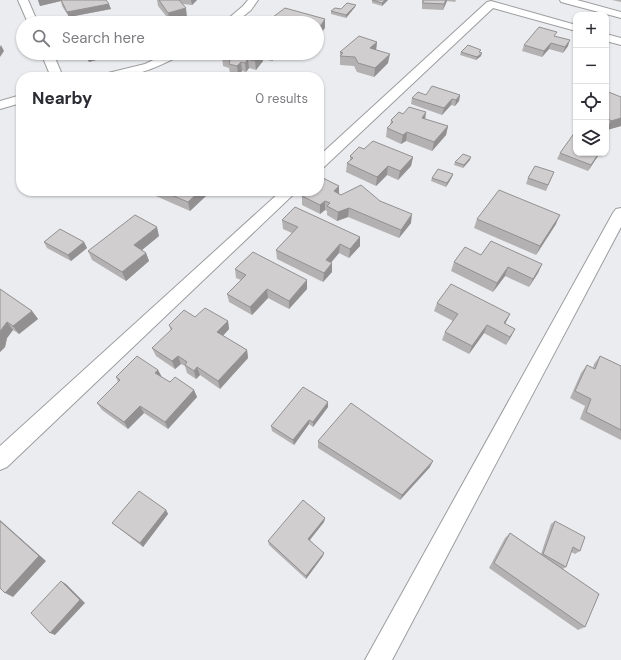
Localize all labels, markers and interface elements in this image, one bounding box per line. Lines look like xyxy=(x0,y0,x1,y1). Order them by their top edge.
map controls xyxy=(573,12,609,156)
button: + xyxy=(573,12,609,48)
search box xyxy=(16,16,324,60)
icon: search xyxy=(30,27,52,49)
text: Search here xyxy=(62,28,145,48)
button: − xyxy=(573,48,609,84)
button: locate xyxy=(573,84,609,120)
text: Nearby xyxy=(32,87,92,109)
text: 0 results xyxy=(255,90,308,107)
button: layers xyxy=(573,120,609,156)

